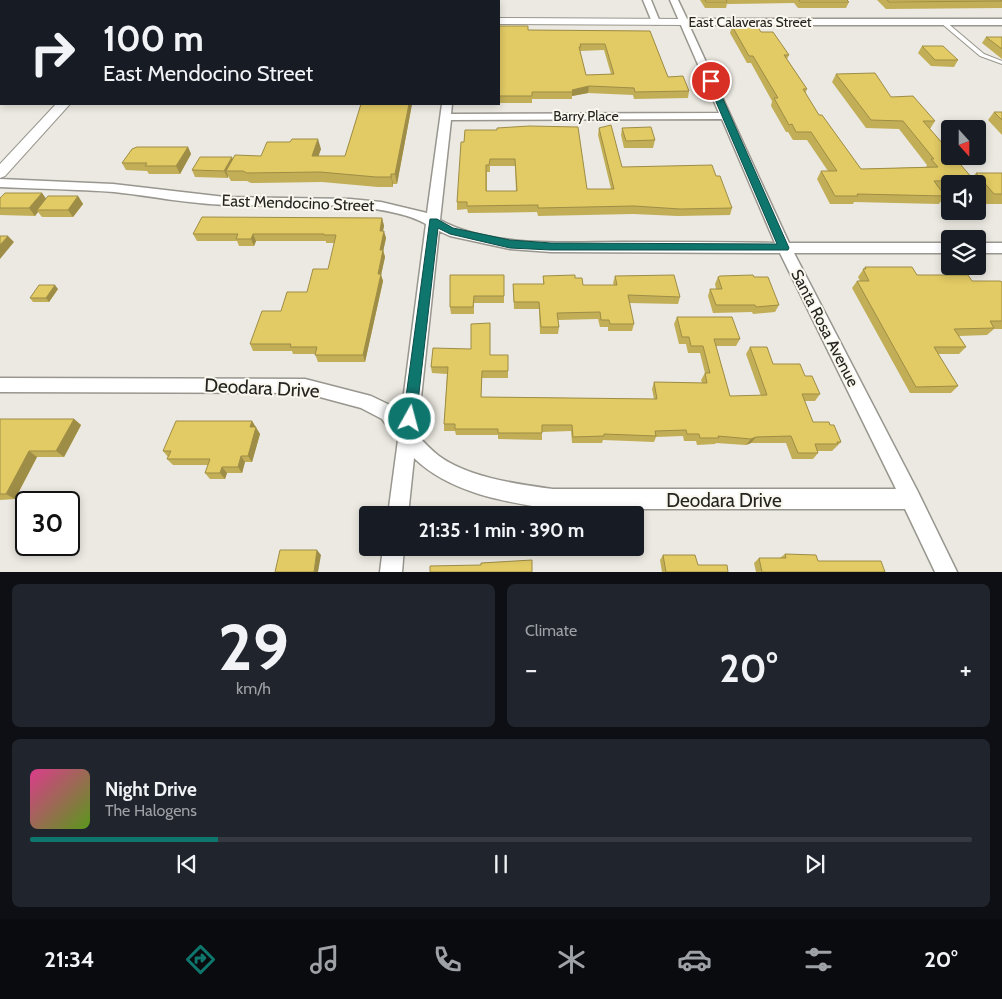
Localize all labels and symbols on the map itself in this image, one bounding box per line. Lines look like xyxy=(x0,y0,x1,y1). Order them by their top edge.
street label: East Calaveras Street xyxy=(688,13,812,31)
pin xyxy=(690,60,732,102)
street label: Barry Place xyxy=(553,107,619,125)
north arrow xyxy=(941,120,986,165)
street label: East Mendocino Street xyxy=(221,191,375,215)
street label: Santa Rosa Avenue xyxy=(787,266,863,390)
street label: Deodara Drive xyxy=(204,373,321,403)
position arrow xyxy=(383,392,435,444)
street label: Deodara Drive xyxy=(666,489,782,512)
speed limit sign: 30 xyxy=(15,491,80,556)

